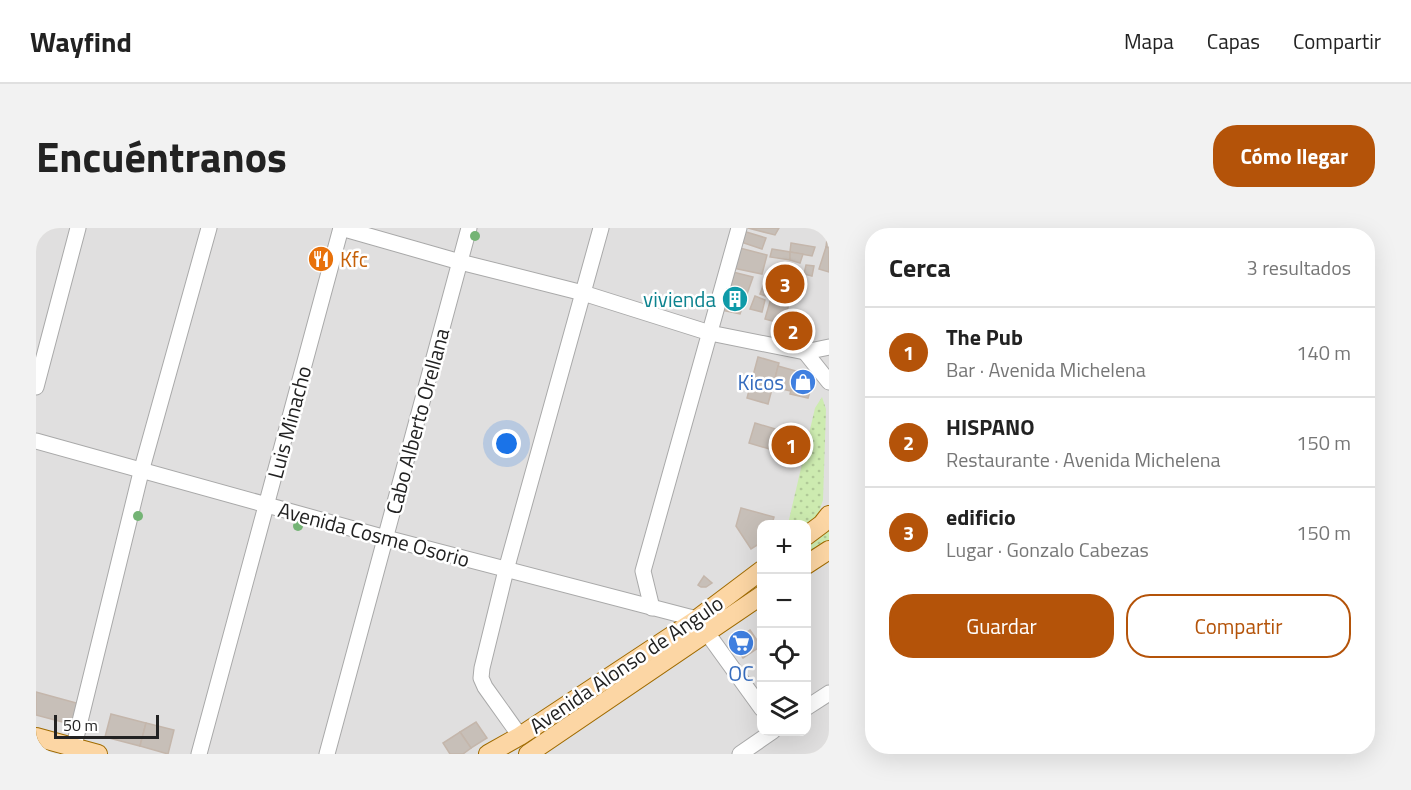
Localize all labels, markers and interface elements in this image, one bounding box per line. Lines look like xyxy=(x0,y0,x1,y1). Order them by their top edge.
text: Wayfind xyxy=(30,20,132,63)
text: Mapa xyxy=(1124,25,1174,57)
text: Capas xyxy=(1207,25,1260,57)
text: Compartir xyxy=(1293,25,1381,57)
text: Encuéntranos xyxy=(36,124,287,188)
button: Cómo llegar xyxy=(1213,125,1375,187)
place label: Kfc xyxy=(340,243,368,275)
restaurant icon: Kfc xyxy=(306,244,336,274)
text: Cerca xyxy=(889,248,951,287)
text: 3 resultados xyxy=(1247,252,1351,283)
pin: 3 xyxy=(766,262,804,306)
place label: vivienda xyxy=(643,283,716,315)
building icon: vivienda xyxy=(720,284,750,314)
pin: 2 xyxy=(774,308,813,354)
text: The Pub xyxy=(946,320,1023,354)
street label: Cabo Alberto Orellana xyxy=(377,324,457,518)
text: 1 xyxy=(903,337,914,368)
text: 140 m xyxy=(1296,337,1351,368)
text: Bar · Avenida Michelena xyxy=(946,354,1146,385)
street label: Luis Minacho xyxy=(259,362,319,482)
place label: Kicos xyxy=(738,366,784,398)
shop icon: Kicos xyxy=(788,367,818,397)
text: HISPANO xyxy=(946,410,1035,444)
pin: 1 xyxy=(772,422,810,468)
text: 2 xyxy=(903,427,914,458)
text: 150 m xyxy=(1296,427,1351,458)
your location xyxy=(492,429,521,458)
text: Restaurante · Avenida Michelena xyxy=(946,444,1221,475)
street label: Avenida Cosme Osorio xyxy=(275,493,473,575)
text: edificio xyxy=(946,500,1016,534)
text: 3 xyxy=(903,517,914,548)
text: 150 m xyxy=(1296,517,1351,548)
map controls xyxy=(757,520,811,736)
button: + xyxy=(757,520,811,574)
text: Lugar · Gonzalo Cabezas xyxy=(946,534,1149,565)
button: − xyxy=(757,574,811,628)
street label: Avenida Alonso de Angulo xyxy=(523,587,729,741)
button: Guardar xyxy=(889,594,1114,658)
button: Compartir xyxy=(1126,594,1351,658)
supermarket icon: OC xyxy=(726,628,756,658)
button: locate xyxy=(757,628,811,682)
place label: OC xyxy=(728,657,754,689)
button: layers xyxy=(757,682,811,736)
scale bar xyxy=(54,712,159,739)
text: 50 m xyxy=(63,713,98,737)

